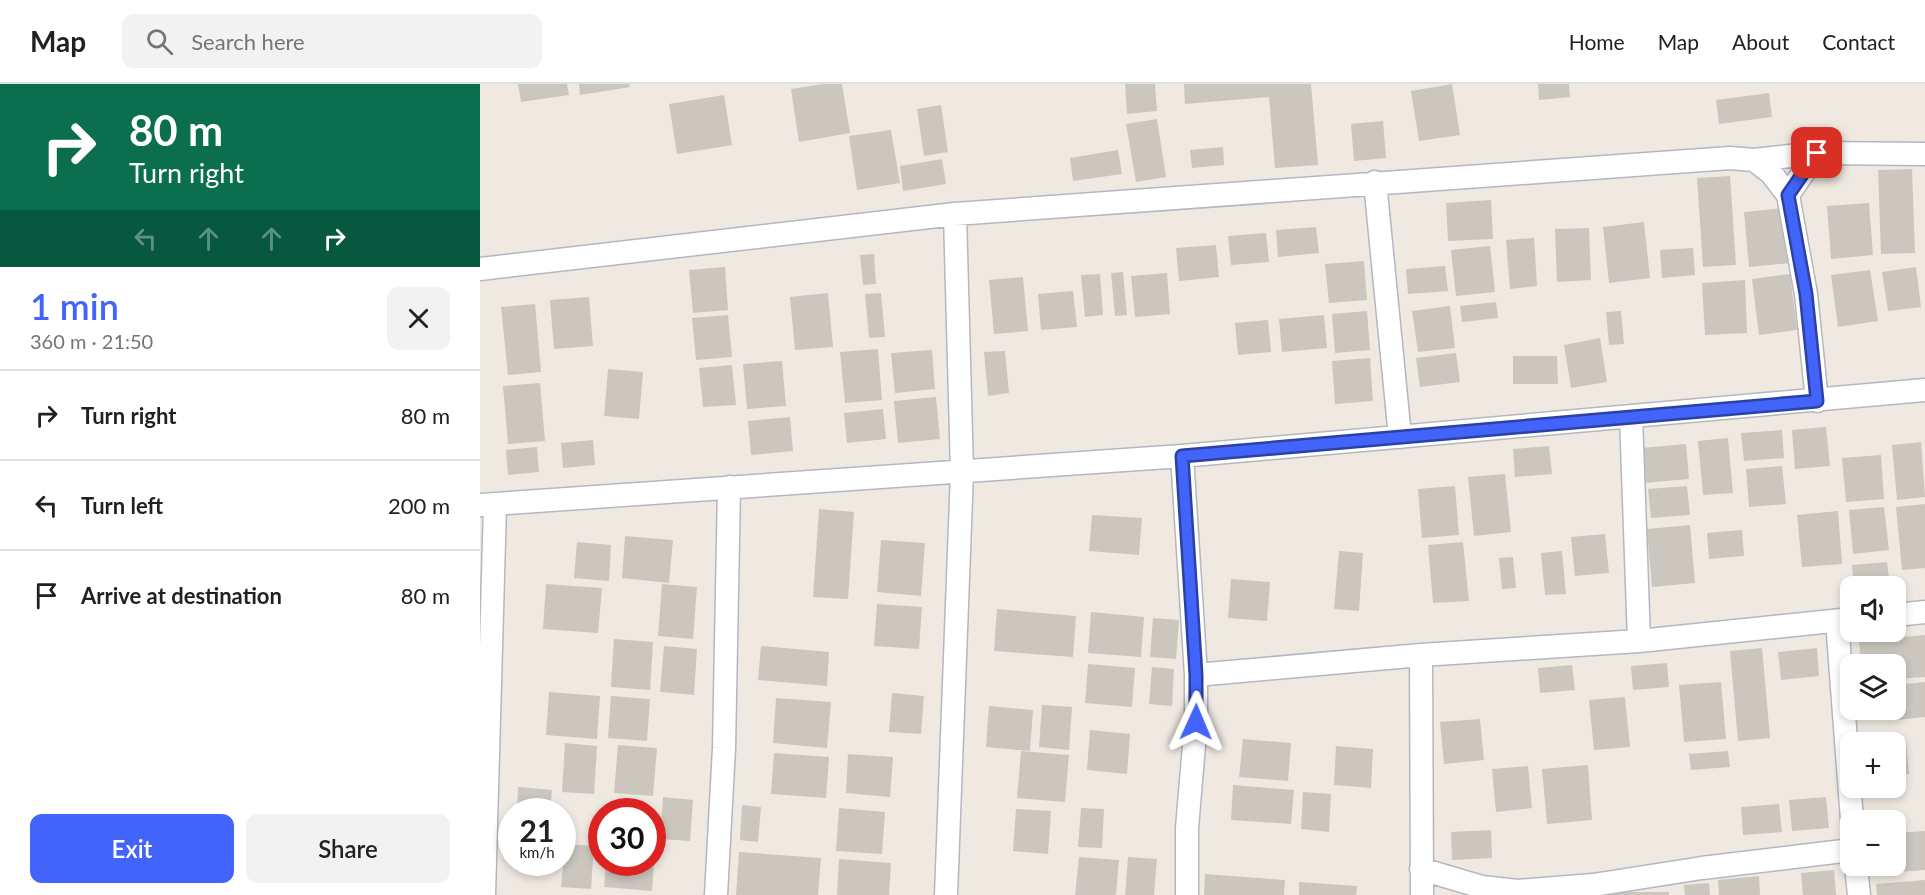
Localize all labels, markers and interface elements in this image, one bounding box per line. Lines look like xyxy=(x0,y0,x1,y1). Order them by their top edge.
search box xyxy=(122,14,542,68)
text: Map xyxy=(30,24,86,58)
icon: search xyxy=(143,25,176,58)
text: Search here xyxy=(191,28,305,55)
text: Home xyxy=(1569,29,1625,54)
text: Map xyxy=(1658,29,1699,54)
text: About xyxy=(1732,29,1789,54)
text: Contact xyxy=(1822,29,1895,54)
text: 80 m xyxy=(129,105,223,155)
icon: right xyxy=(30,108,108,186)
pin xyxy=(1791,127,1842,178)
icon: arrive xyxy=(1800,136,1833,169)
text: Turn right xyxy=(129,156,244,189)
icon: left xyxy=(129,222,162,255)
icon: ahead xyxy=(192,222,225,255)
icon: ahead xyxy=(255,222,288,255)
icon: right xyxy=(318,222,351,255)
text: 1 min xyxy=(30,284,119,328)
button: close xyxy=(387,287,450,350)
text: 360 m · 21:50 xyxy=(30,329,153,353)
icon: right xyxy=(30,399,63,432)
text: Turn right xyxy=(81,402,176,429)
text: 80 m xyxy=(401,402,450,429)
icon: left xyxy=(30,489,63,522)
text: Turn left xyxy=(81,492,163,519)
text: 200 m xyxy=(388,492,450,519)
map controls xyxy=(1840,576,1906,876)
button: sound xyxy=(1840,576,1906,642)
icon: arrive xyxy=(30,579,63,612)
text: Arrive at destination xyxy=(81,582,282,609)
text: 80 m xyxy=(401,582,450,609)
button: layers xyxy=(1840,654,1906,720)
position arrow xyxy=(1164,690,1228,754)
button: + xyxy=(1840,732,1906,798)
speed limit sign: 30 xyxy=(588,798,666,876)
button: − xyxy=(1840,810,1906,876)
text: 21 xyxy=(520,812,554,848)
button: Exit xyxy=(30,814,234,883)
button: Share xyxy=(246,814,450,883)
text: km/h xyxy=(519,843,555,861)

